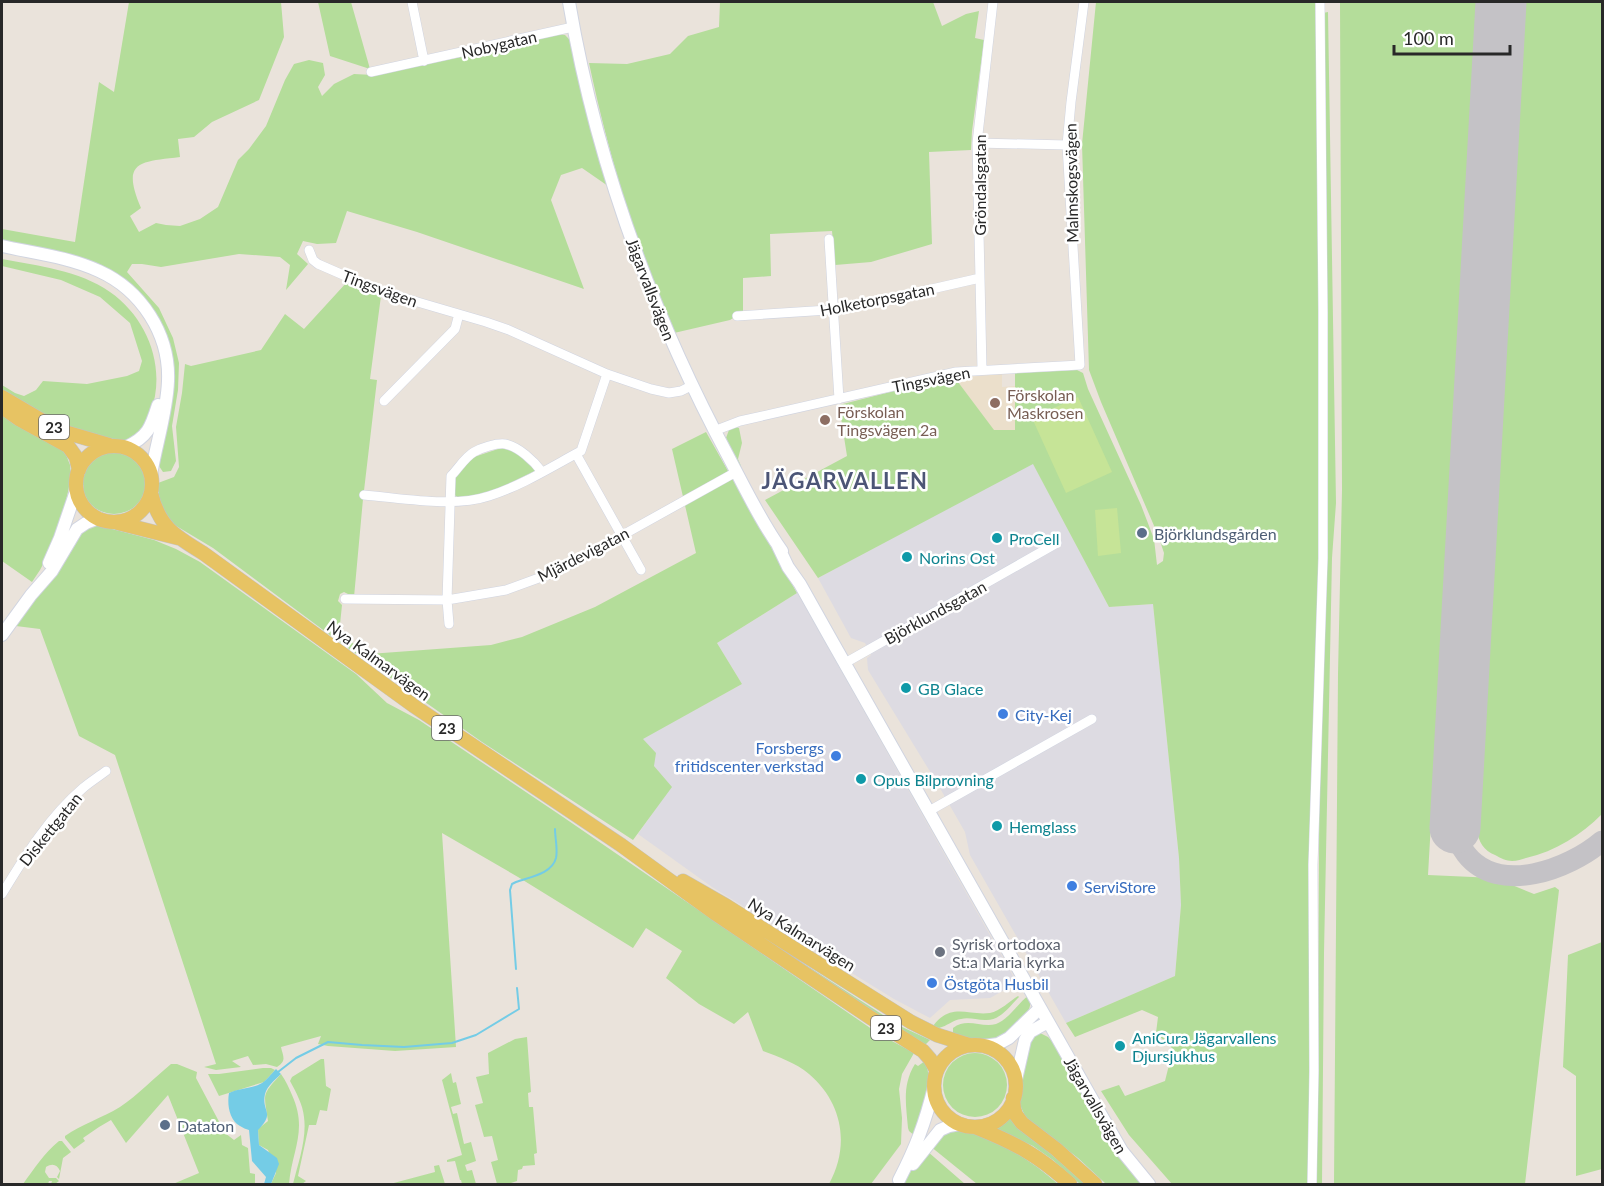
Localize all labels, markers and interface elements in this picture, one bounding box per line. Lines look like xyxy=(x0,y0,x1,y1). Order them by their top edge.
scale bar xyxy=(1394,18,1510,56)
street label: Nobygatan xyxy=(460,26,538,62)
text: 100 m xyxy=(1403,27,1454,49)
street label: Malmskogsvägen xyxy=(1060,123,1082,243)
street label: Gröndalsgatan xyxy=(970,134,989,236)
street label: Jägarvallsvägen xyxy=(623,235,679,343)
street label: Tingsvägen xyxy=(340,266,420,310)
street label: Holketorpsgatan xyxy=(818,279,936,319)
street label: Tingsvägen xyxy=(890,362,972,396)
place label: Förskolan Maskrosen xyxy=(1007,385,1084,422)
marker: Förskolan Maskrosen xyxy=(988,396,1002,410)
place label: Förskolan Tingsvägen 2a xyxy=(837,402,937,439)
marker: Förskolan Tingsvägen 2a xyxy=(818,413,832,427)
road number: 23 xyxy=(39,415,69,439)
district label: JÄGARVALLEN xyxy=(762,467,928,494)
street label: Mjärdevigatan xyxy=(534,523,632,585)
place label: Björklundsgården xyxy=(1154,524,1277,543)
marker: Björklundsgården xyxy=(1135,526,1149,540)
place label: ProCell xyxy=(1009,529,1059,548)
marker: ProCell xyxy=(990,531,1004,545)
place label: Norins Ost xyxy=(919,548,995,567)
marker: Norins Ost xyxy=(900,550,914,564)
street label: Björklundsgatan xyxy=(881,576,989,648)
street label: Nya Kalmarvägen xyxy=(324,616,434,704)
place label: GB Glace xyxy=(918,679,983,698)
marker: GB Glace xyxy=(899,681,913,695)
place label: City-Kej xyxy=(1015,705,1072,724)
marker: City-Kej xyxy=(996,707,1010,721)
road number: 23 xyxy=(432,716,462,740)
place label: Forsbergs fritidscenter verkstad xyxy=(675,738,824,775)
marker: Forsbergs fritidscenter verkstad xyxy=(829,749,843,763)
place label: Opus Bilprovning xyxy=(873,770,994,789)
marker: Opus Bilprovning xyxy=(854,772,868,786)
street label: Diskettgatan xyxy=(15,789,85,869)
place label: Hemglass xyxy=(1009,817,1077,836)
marker: Hemglass xyxy=(990,819,1004,833)
place label: ServiStore xyxy=(1084,877,1156,896)
marker: ServiStore xyxy=(1065,879,1079,893)
street label: Nya Kalmarvägen xyxy=(745,893,859,975)
place label: Syrisk ortodoxa St:a Maria kyrka xyxy=(952,934,1065,971)
marker: Syrisk ortodoxa St:a Maria kyrka xyxy=(933,945,947,959)
place label: Östgöta Husbil xyxy=(944,974,1049,993)
marker: Östgöta Husbil xyxy=(925,976,939,990)
road number: 23 xyxy=(871,1016,901,1040)
place label: AniCura Jägarvallens Djursjukhus xyxy=(1132,1028,1277,1065)
marker: AniCura Jägarvallens Djursjukhus xyxy=(1113,1039,1127,1053)
street label: Jägarvallsvägen xyxy=(1061,1053,1131,1157)
place label: Dataton xyxy=(177,1116,234,1135)
marker: Dataton xyxy=(158,1118,172,1132)

